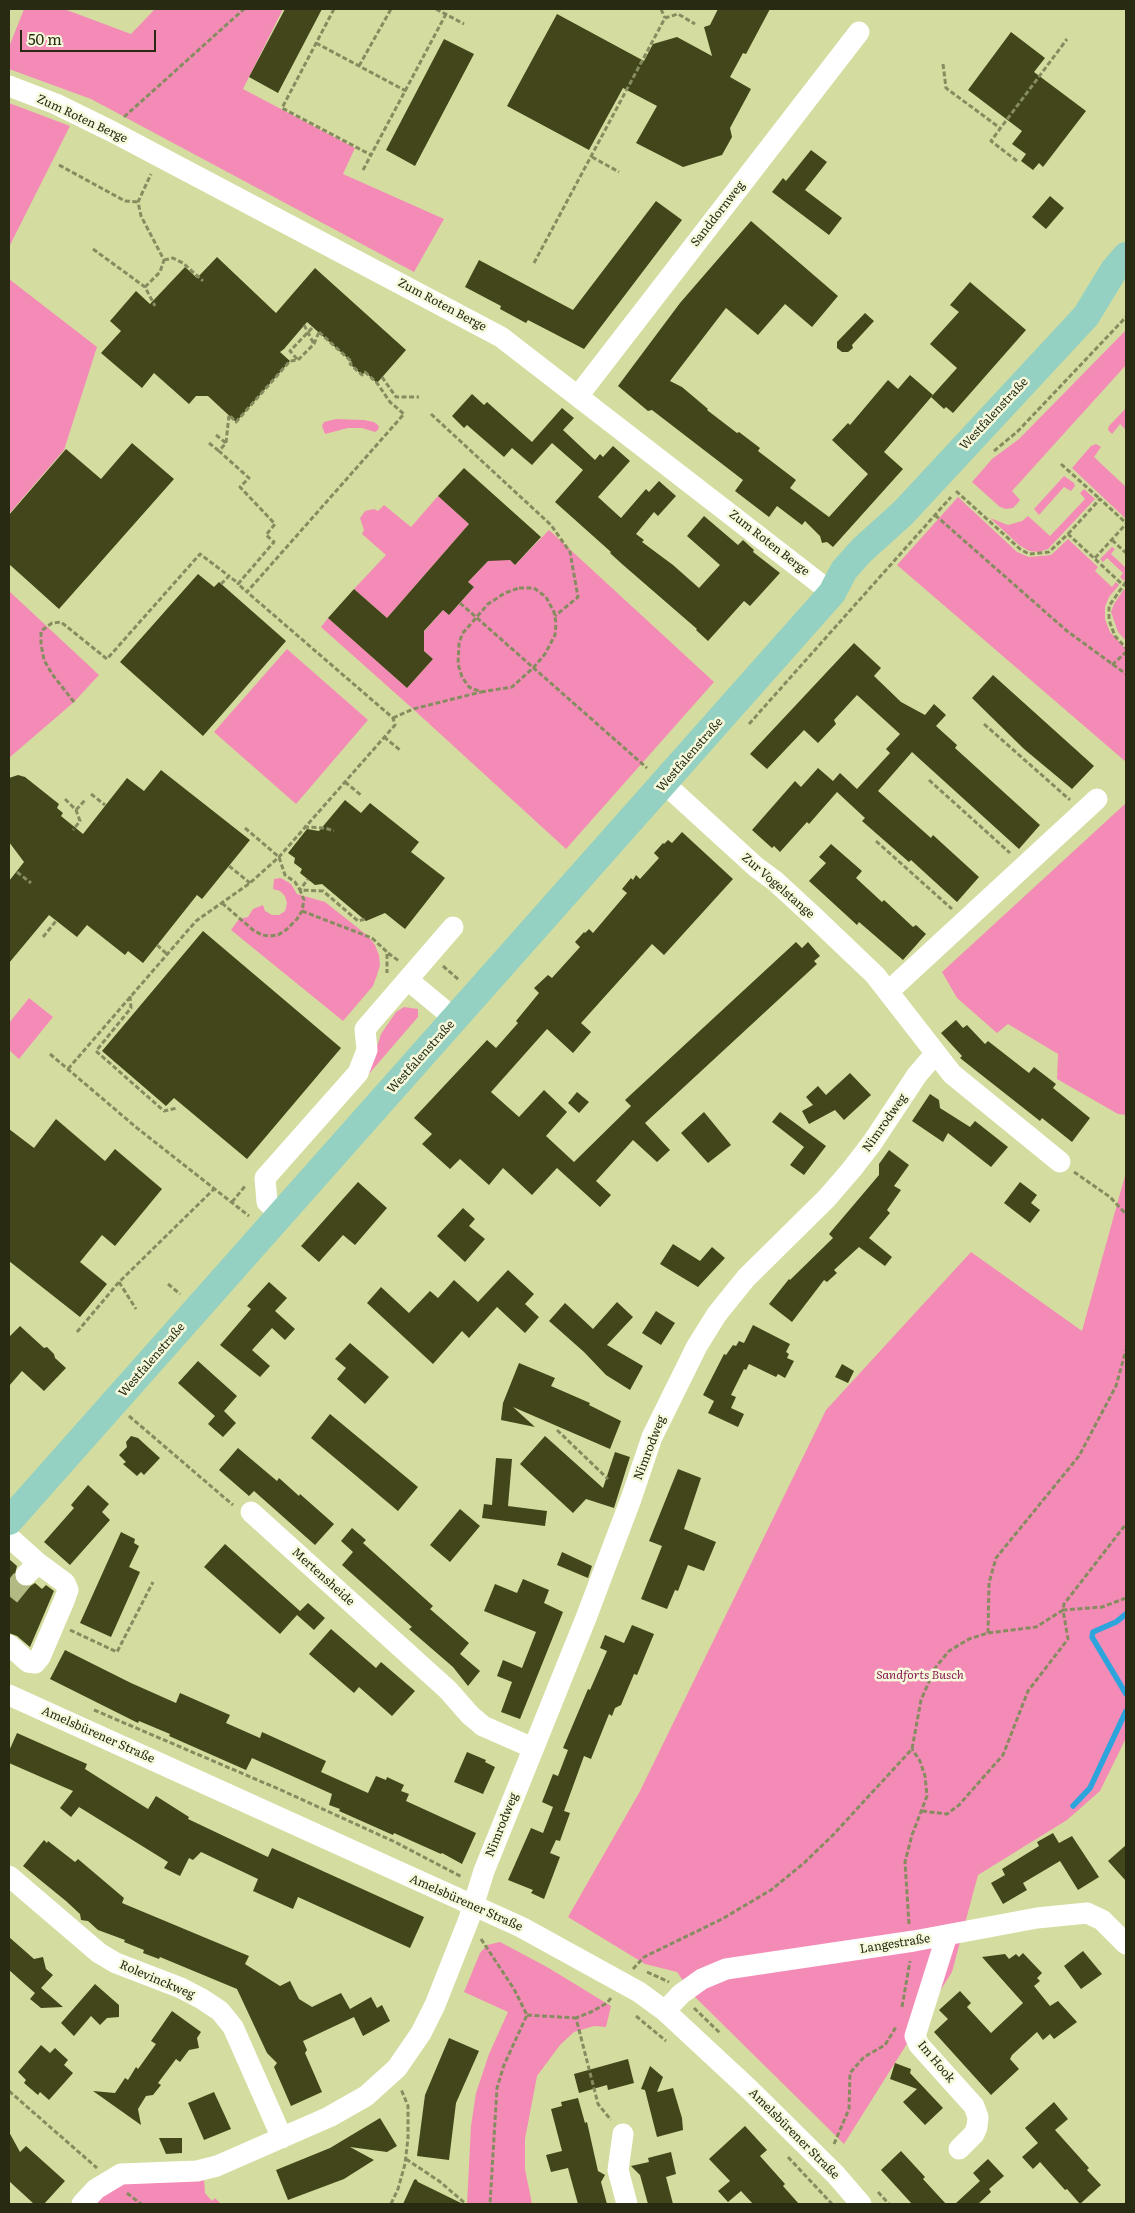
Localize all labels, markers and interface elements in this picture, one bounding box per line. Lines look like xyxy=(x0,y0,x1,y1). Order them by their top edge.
scale bar xyxy=(22,20,159,52)
text: 50 m xyxy=(28,27,62,50)
street label: Zum Roten Berge xyxy=(34,92,130,146)
street label: Sanddornweg xyxy=(688,178,748,250)
street label: Zum Roten Berge xyxy=(395,276,489,334)
street label: Westfalenstraße xyxy=(957,375,1031,453)
street label: Zum Roten Berge xyxy=(726,507,812,579)
street label: Westfalenstraße xyxy=(654,715,726,795)
street label: Zur Vogelstange xyxy=(739,850,817,922)
street label: Westfalenstraße xyxy=(384,1017,458,1097)
street label: Nimrodweg xyxy=(860,1091,910,1155)
street label: Westfalenstraße xyxy=(116,1320,188,1400)
street label: Nimrodweg xyxy=(631,1414,669,1482)
street label: Mertensheide xyxy=(289,1545,357,1609)
park label: Sandforts Busch xyxy=(876,1668,964,1682)
street label: Amelsbürener Straße xyxy=(39,1704,157,1766)
street label: Nimrodweg xyxy=(483,1791,521,1859)
street label: Amelsbürener Straße xyxy=(407,1872,525,1934)
street label: Langestraße xyxy=(859,1931,931,1957)
street label: Rolevinckweg xyxy=(117,1958,197,2002)
street label: Im Hook xyxy=(914,2038,958,2086)
street label: Amelsbürener Straße xyxy=(746,2086,842,2182)

